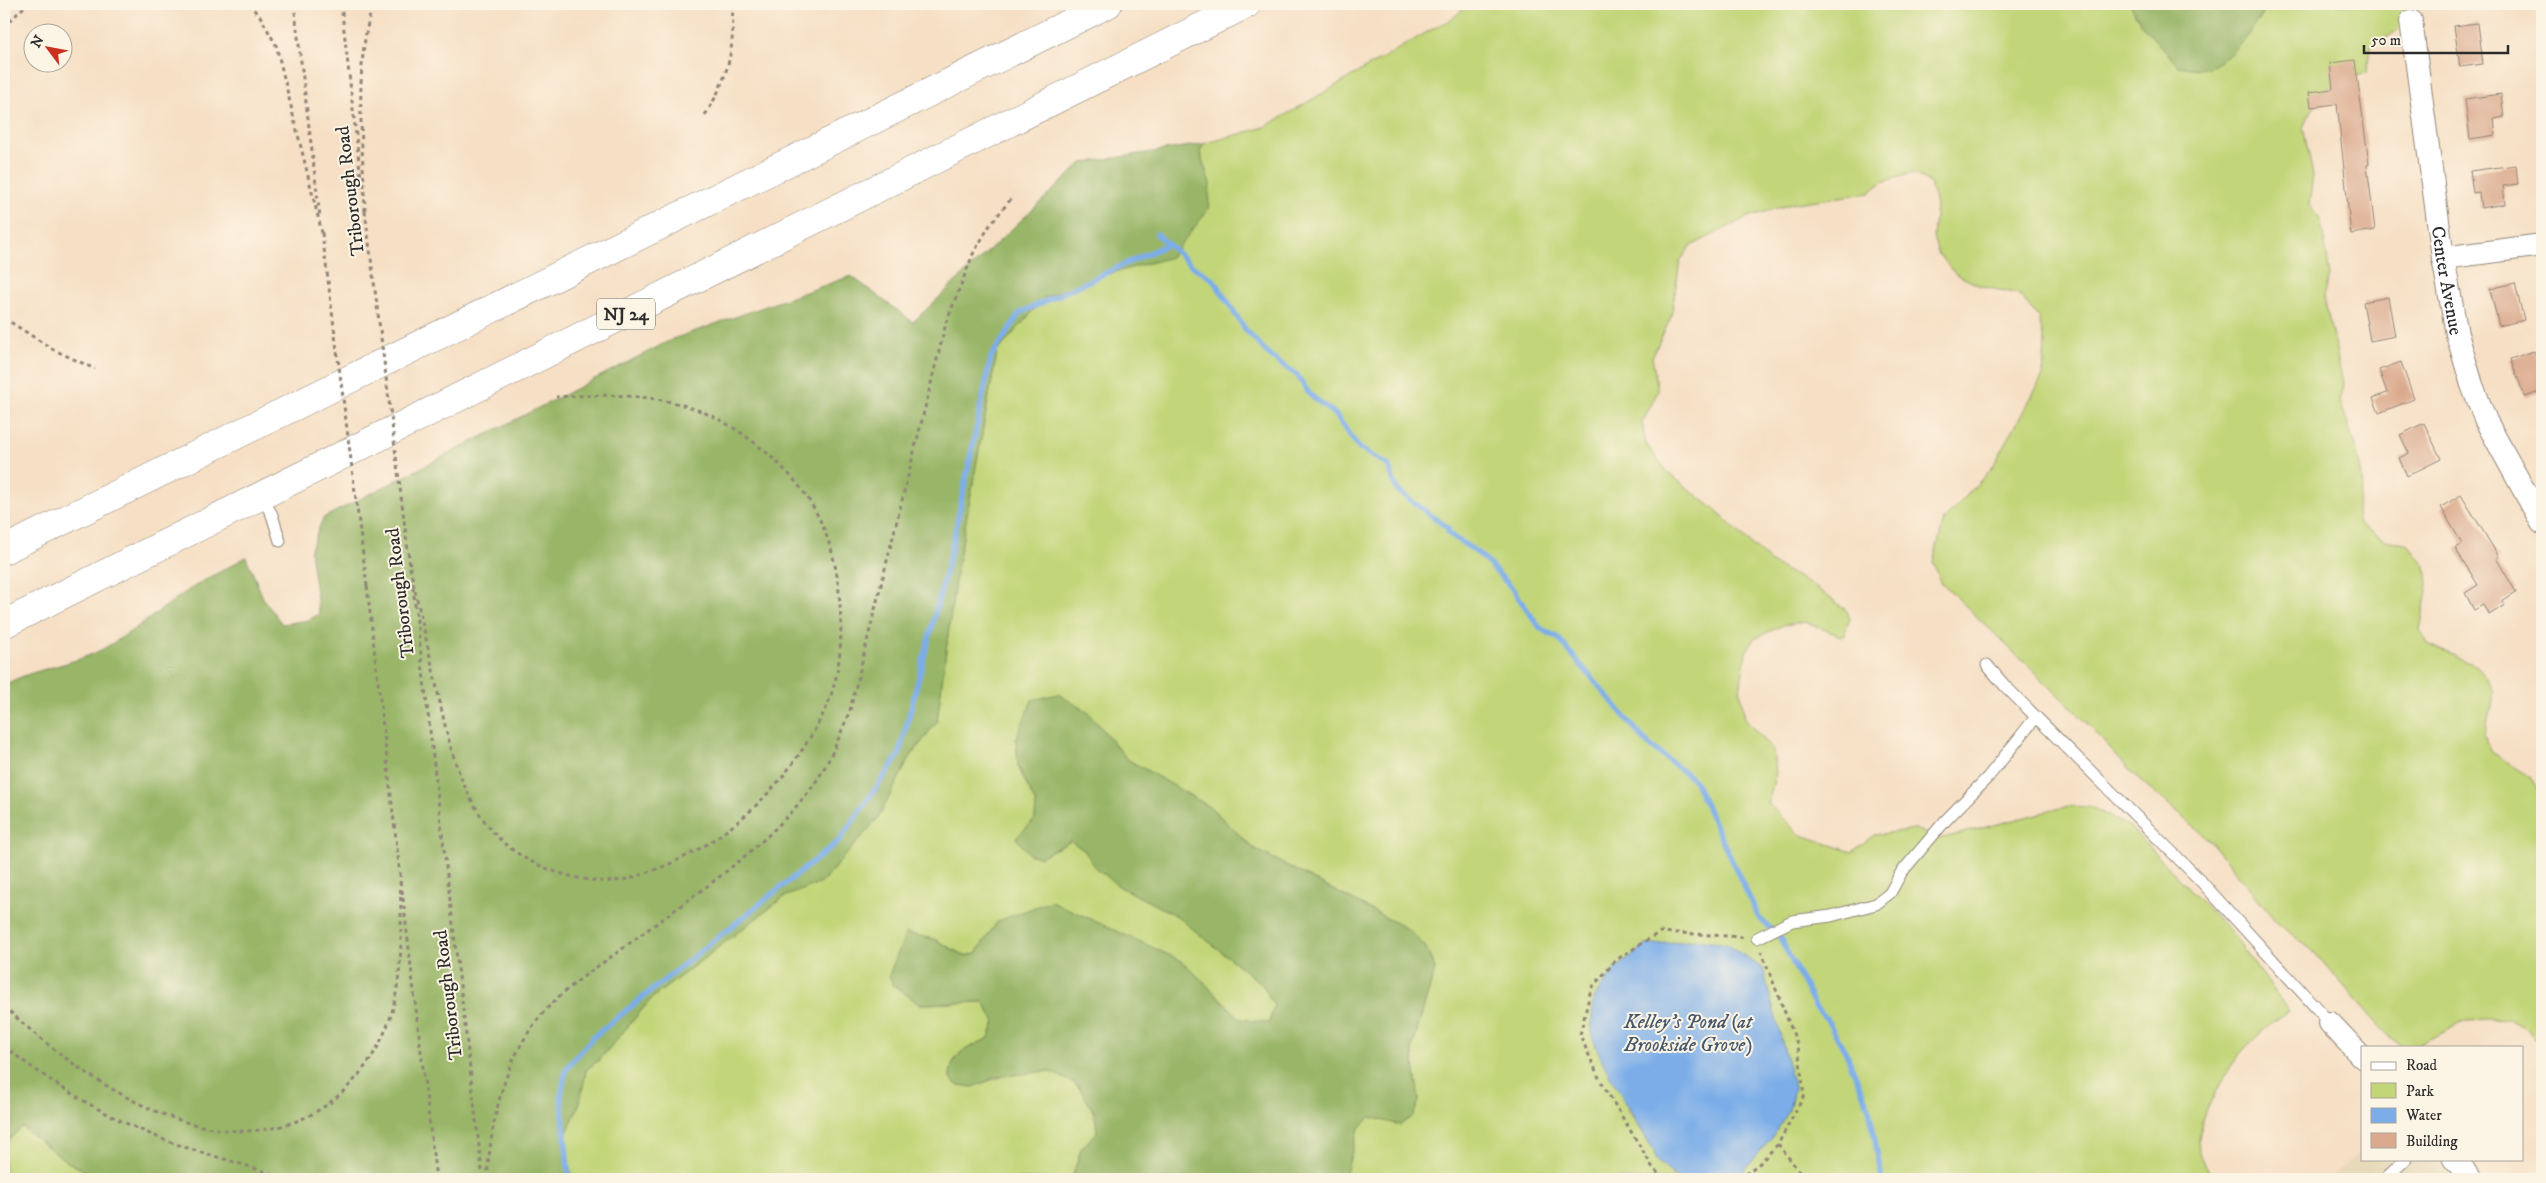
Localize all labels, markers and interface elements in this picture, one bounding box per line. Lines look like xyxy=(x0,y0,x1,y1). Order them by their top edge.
north arrow xyxy=(22,22,72,72)
scale bar xyxy=(2364,22,2507,54)
text: 50 m xyxy=(2371,31,2401,50)
text: N xyxy=(27,32,49,51)
street label: Triborough Road xyxy=(331,124,370,257)
street label: Center Avenue xyxy=(2426,225,2467,337)
road number: NJ 24 xyxy=(597,298,655,329)
street label: Triborough Road xyxy=(381,526,420,659)
street label: Triborough Road xyxy=(429,928,468,1061)
water label: Kelley's Pond (at Brookside Grove) xyxy=(1623,1010,1754,1058)
legend xyxy=(2361,1046,2524,1160)
text: Road xyxy=(2406,1056,2438,1075)
text: Park xyxy=(2406,1082,2435,1101)
text: Water xyxy=(2405,1106,2442,1125)
text: Building xyxy=(2406,1132,2458,1151)

